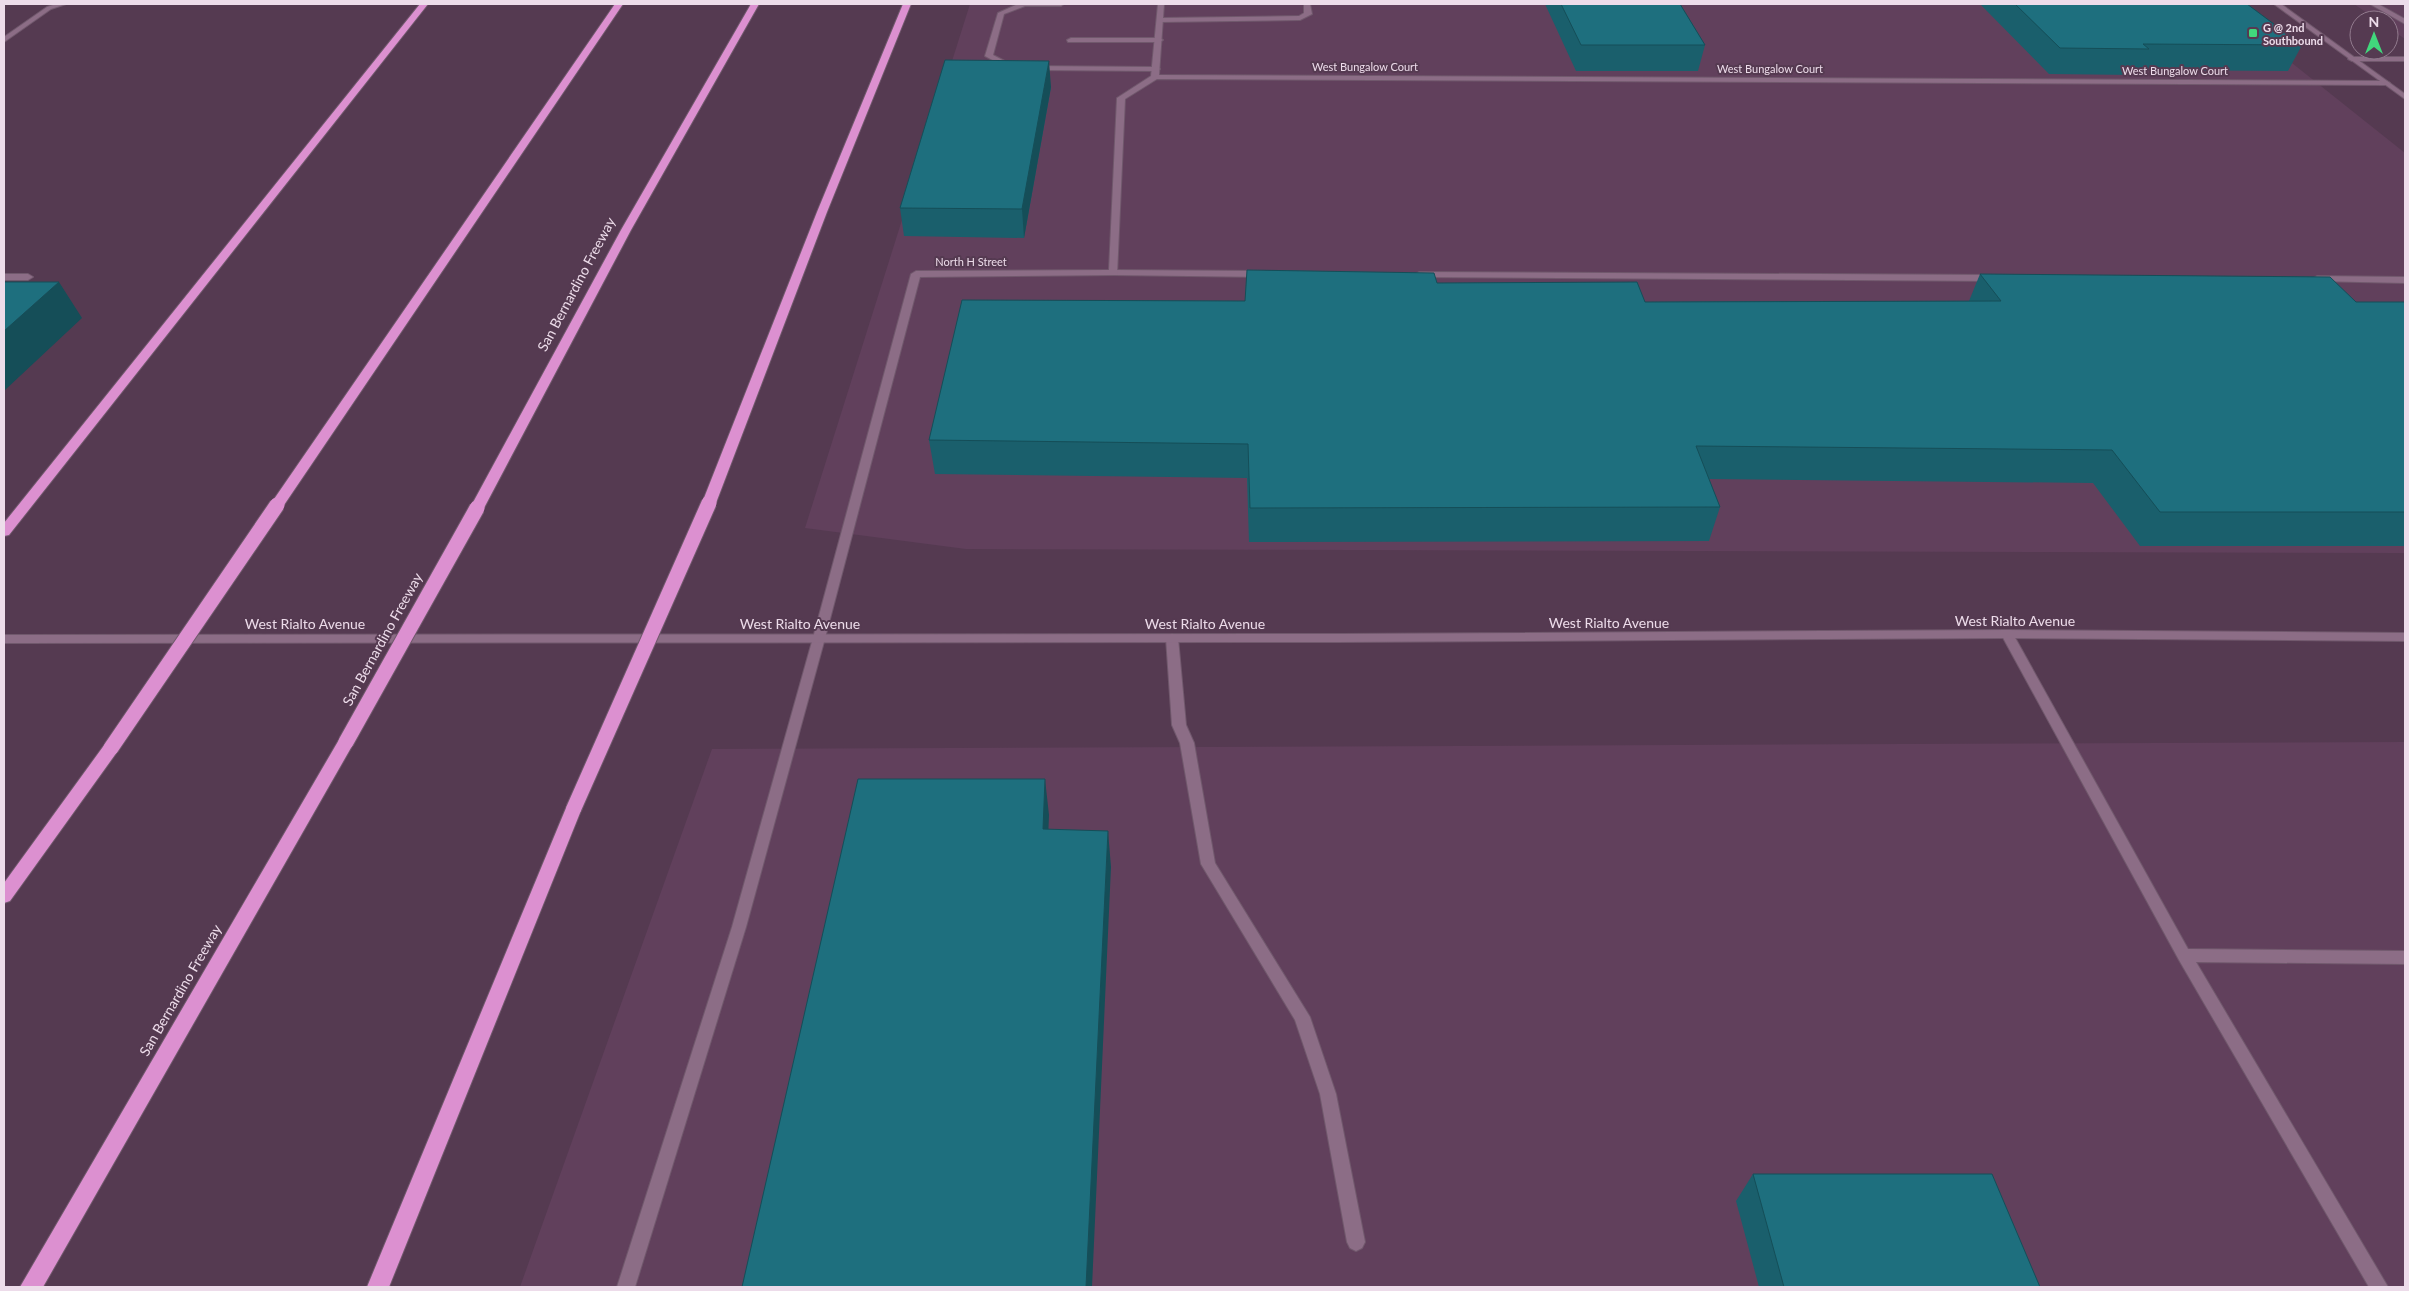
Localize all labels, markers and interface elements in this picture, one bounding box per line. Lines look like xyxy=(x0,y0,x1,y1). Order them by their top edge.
north arrow xyxy=(2349,10,2399,60)
text: N xyxy=(2369,13,2379,30)
place label: G @ 2nd Southbound xyxy=(2263,21,2323,47)
marker: G @ 2nd Southbound xyxy=(2247,27,2259,39)
street label: West Bungalow Court xyxy=(1312,60,1418,73)
street label: West Bungalow Court xyxy=(1717,62,1823,75)
street label: West Bungalow Court xyxy=(2122,64,2228,77)
street label: San Bernardino Freeway xyxy=(533,213,619,354)
street label: North H Street xyxy=(935,255,1007,268)
street label: San Bernardino Freeway xyxy=(338,569,426,708)
street label: West Rialto Avenue xyxy=(1955,612,2075,629)
street label: West Rialto Avenue xyxy=(1549,614,1669,631)
street label: West Rialto Avenue xyxy=(245,615,365,632)
street label: West Rialto Avenue xyxy=(740,615,860,632)
street label: West Rialto Avenue xyxy=(1145,615,1265,632)
street label: San Bernardino Freeway xyxy=(135,920,225,1059)

